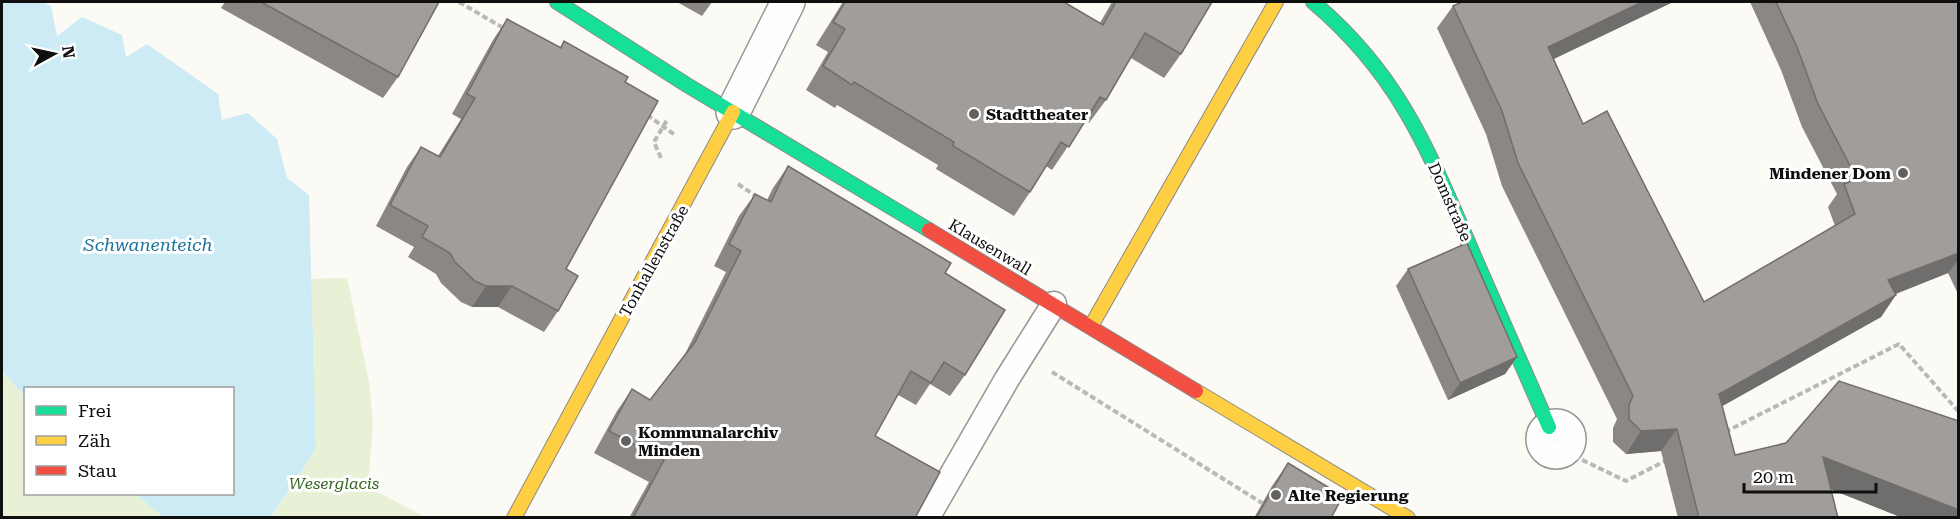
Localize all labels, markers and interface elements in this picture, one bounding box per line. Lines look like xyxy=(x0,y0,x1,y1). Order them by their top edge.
north arrow xyxy=(24,24,84,84)
text: N xyxy=(58,45,79,59)
place label: Stadttheater xyxy=(986,105,1088,124)
marker: Stadttheater xyxy=(967,107,981,121)
street label: Domstraße xyxy=(1424,160,1476,245)
place label: Mindener Dom xyxy=(1769,164,1892,183)
marker: Mindener Dom xyxy=(1896,166,1910,180)
street label: Tonhallenstraße xyxy=(615,202,693,320)
street label: Klausenwall xyxy=(945,215,1035,279)
water label: Schwanenteich xyxy=(83,234,212,255)
legend xyxy=(24,387,234,495)
text: Frei xyxy=(78,400,112,421)
place label: Kommunalarchiv Minden xyxy=(638,423,779,460)
text: Zäh xyxy=(78,430,111,451)
marker: Kommunalarchiv Minden xyxy=(619,434,633,448)
scale bar xyxy=(1744,456,1876,494)
text: Stau xyxy=(78,460,117,481)
text: 20 m xyxy=(1753,466,1794,487)
park label: Weserglacis xyxy=(289,474,379,493)
place label: Alte Regierung xyxy=(1288,486,1409,505)
marker: Alte Regierung xyxy=(1269,488,1283,502)

